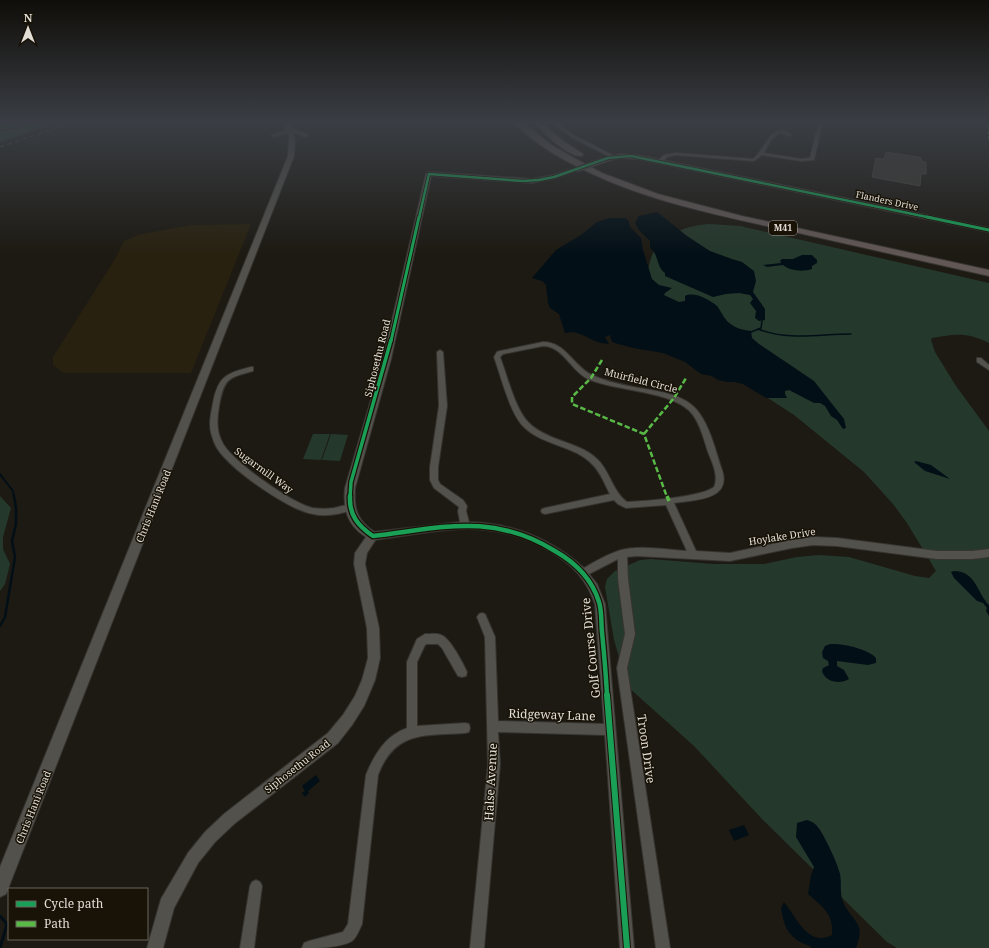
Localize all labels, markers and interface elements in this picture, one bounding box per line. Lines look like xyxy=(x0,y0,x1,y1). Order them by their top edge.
north arrow xyxy=(8,8,48,48)
text: N xyxy=(24,10,33,25)
street label: Flanders Drive xyxy=(855,188,920,214)
road number: M41 xyxy=(769,221,797,235)
street label: Siphosethu Road xyxy=(361,318,393,398)
street label: Muirfield Circle xyxy=(603,364,679,396)
street label: Sugarmill Way xyxy=(232,444,297,496)
street label: Chris Hani Road xyxy=(132,467,174,545)
street label: Hoylake Drive xyxy=(747,524,817,548)
street label: Golf Course Drive xyxy=(577,597,604,699)
street label: Ridgeway Lane xyxy=(508,704,596,725)
street label: Troon Drive xyxy=(633,713,660,784)
street label: Siphosethu Road xyxy=(261,736,333,796)
street label: Halse Avenue xyxy=(480,743,501,821)
street label: Chris Hani Road xyxy=(12,768,54,846)
legend xyxy=(8,888,148,940)
text: Cycle path xyxy=(44,895,104,912)
text: Path xyxy=(44,915,70,932)

